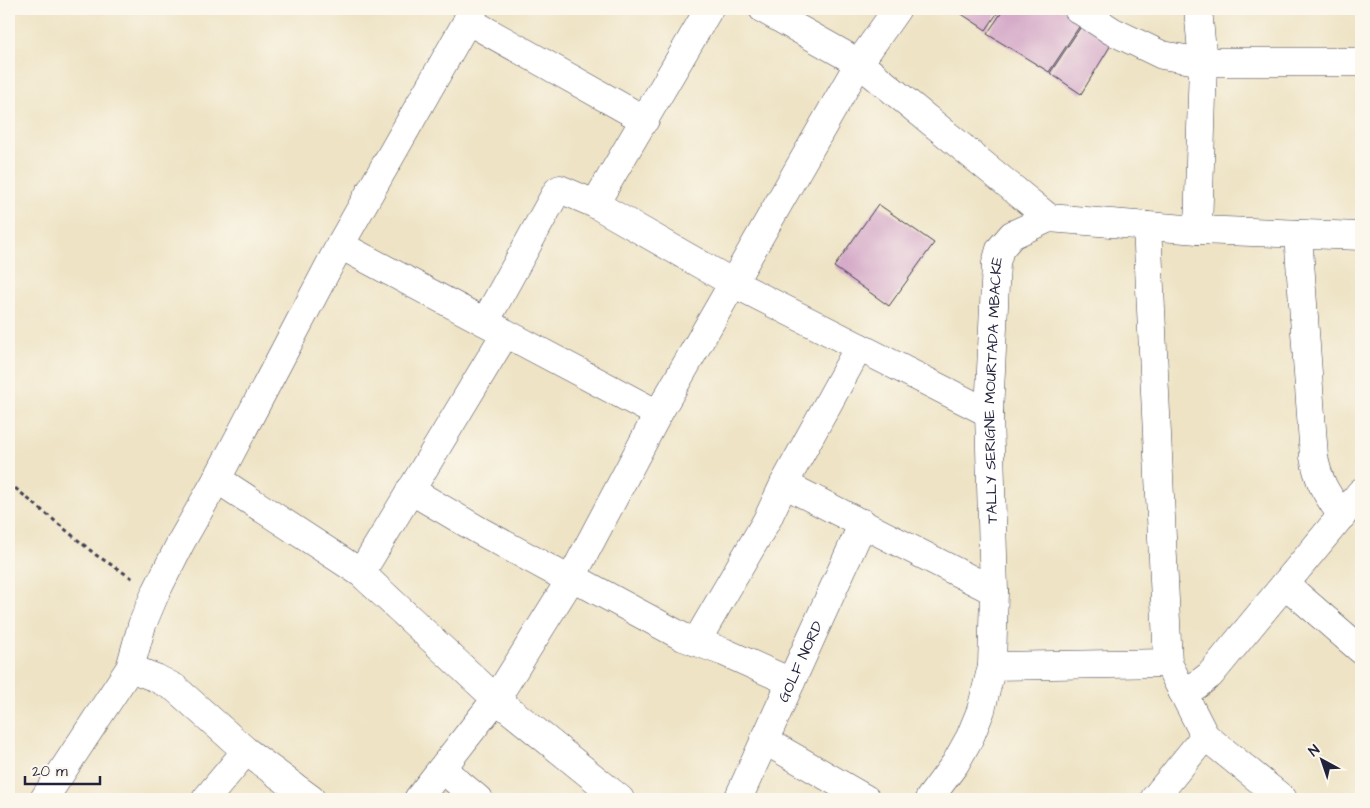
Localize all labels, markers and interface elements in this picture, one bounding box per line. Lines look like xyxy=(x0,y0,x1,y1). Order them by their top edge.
street label: TALLY SERIGNE MOURTADA MBACKE xyxy=(978,254,1008,524)
street label: GOLF NORD xyxy=(773,617,828,705)
north arrow xyxy=(1298,736,1348,786)
text: N xyxy=(1304,740,1324,761)
scale bar xyxy=(25,753,100,785)
text: 20 m xyxy=(32,761,68,782)

